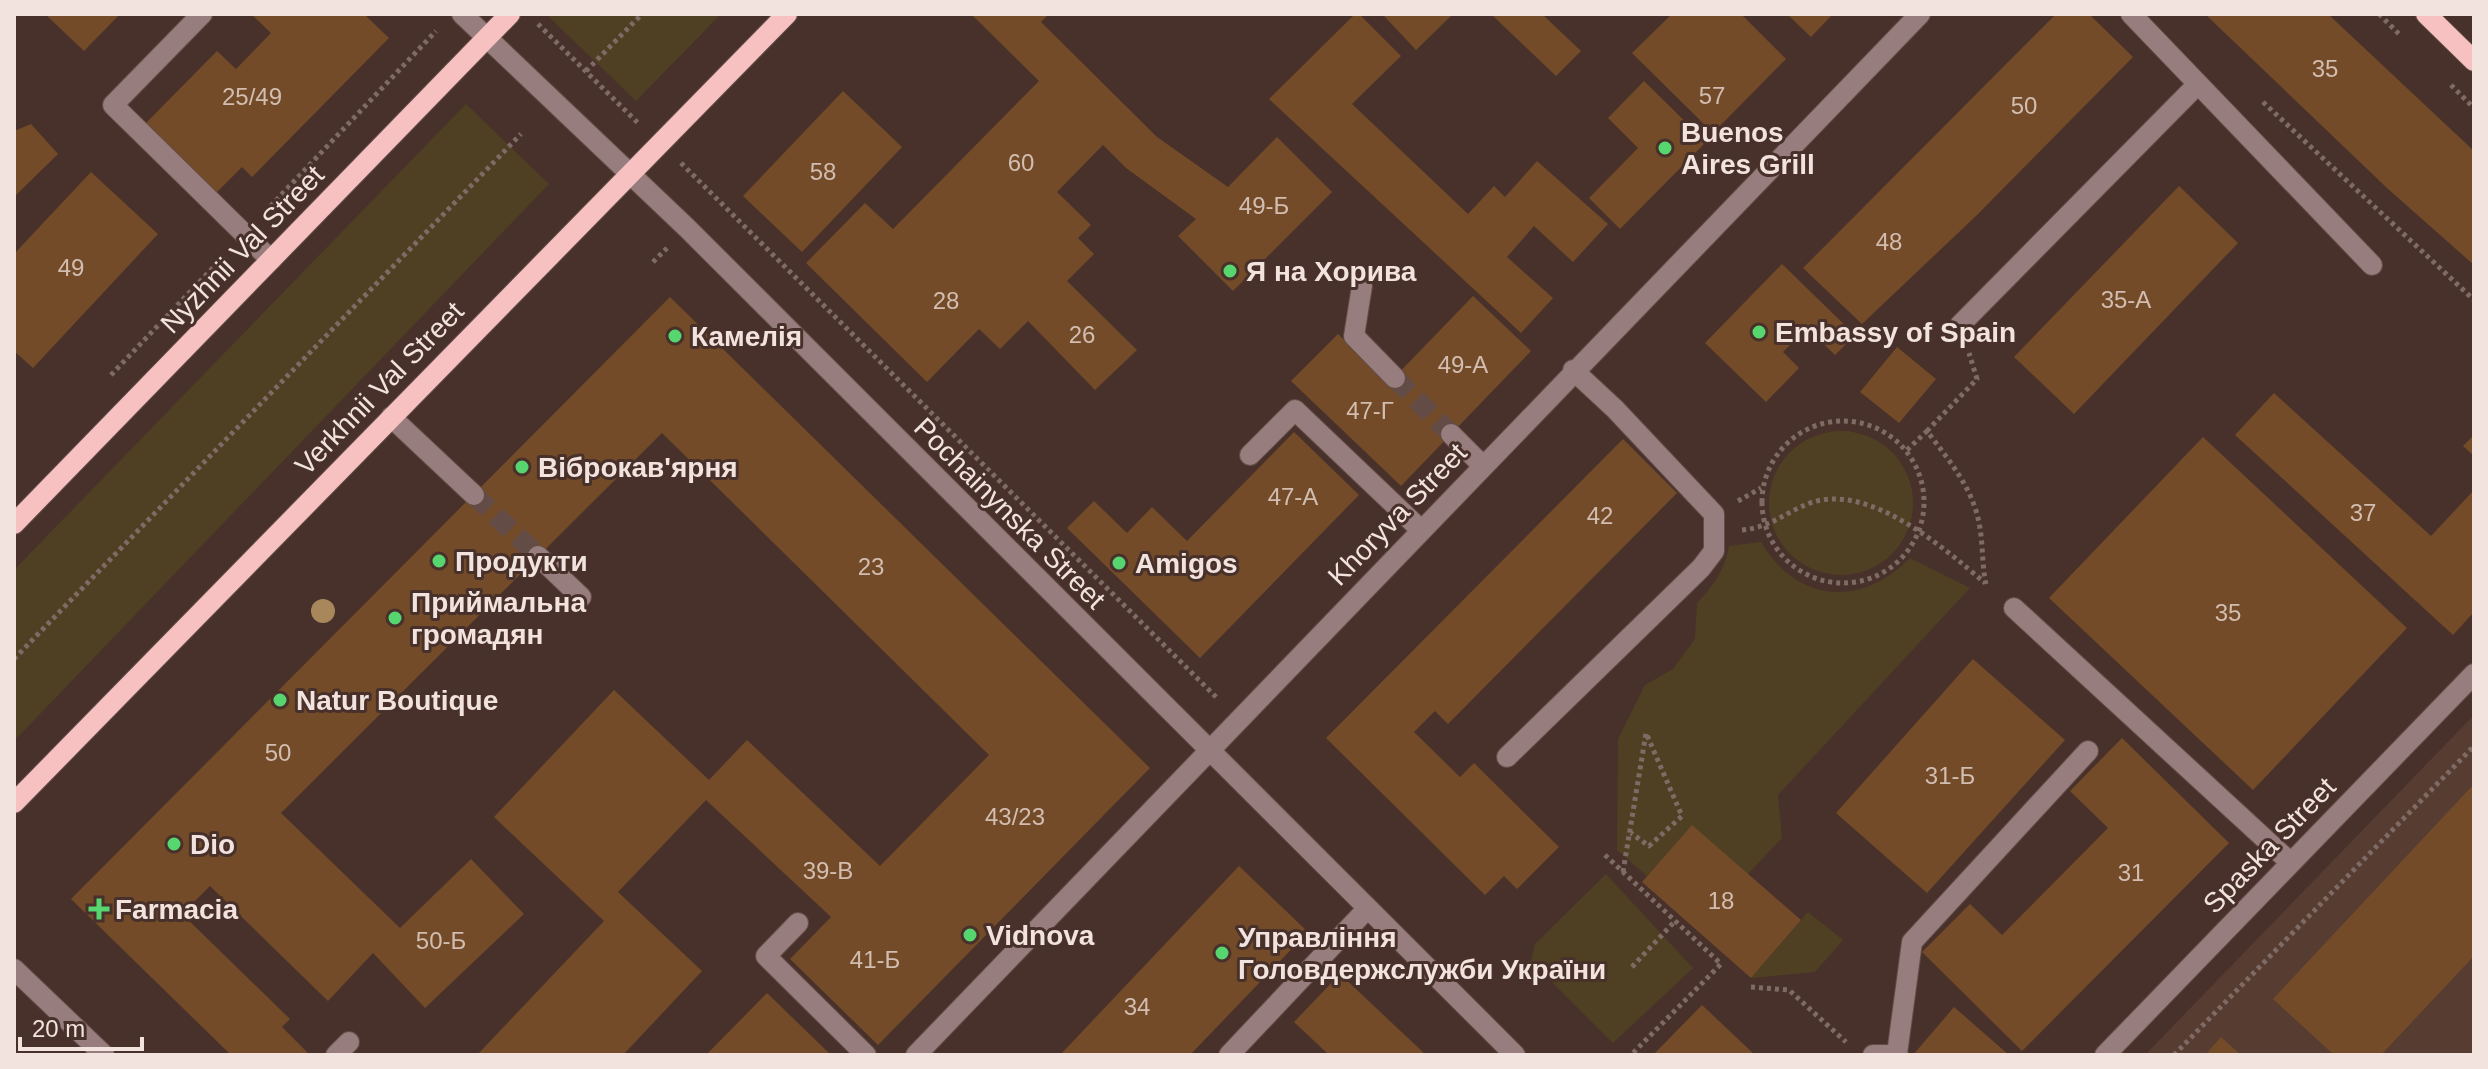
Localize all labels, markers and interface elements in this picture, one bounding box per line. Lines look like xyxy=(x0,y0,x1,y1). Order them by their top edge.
house number: 35 xyxy=(2312,55,2338,82)
house number: 57 xyxy=(1699,82,1725,109)
house number: 25/49 xyxy=(222,83,282,110)
house number: 50 xyxy=(2011,92,2037,119)
place label: Buenos Aires Grill xyxy=(1681,117,1815,180)
marker: Buenos Aires Grill xyxy=(1656,139,1674,157)
house number: 60 xyxy=(1008,149,1034,176)
house number: 58 xyxy=(810,158,836,185)
street label: Nyzhnii Val Street xyxy=(155,159,330,339)
house number: 49-Б xyxy=(1239,192,1289,219)
house number: 48 xyxy=(1876,228,1902,255)
house number: 49 xyxy=(58,254,84,281)
place label: Я на Хорива xyxy=(1246,256,1417,287)
marker: Я на Хорива xyxy=(1221,262,1239,280)
house number: 35-А xyxy=(2101,286,2151,313)
house number: 28 xyxy=(933,287,959,314)
street label: Verkhnii Val Street xyxy=(289,295,470,481)
place label: Embassy of Spain xyxy=(1775,317,2016,348)
place label: Камелія xyxy=(691,321,802,352)
house number: 26 xyxy=(1069,321,1095,348)
marker: Embassy of Spain xyxy=(1750,323,1768,341)
marker: Камелія xyxy=(666,327,684,345)
house number: 49-А xyxy=(1438,351,1488,378)
house number: 47-Г xyxy=(1346,397,1394,424)
street label: Pochainynska Street xyxy=(908,412,1112,615)
street label: Khoryva Street xyxy=(1322,437,1473,592)
place label: Віброкав'ярня xyxy=(538,452,738,483)
marker: Віброкав'ярня xyxy=(513,458,531,476)
house number: 47-А xyxy=(1268,483,1318,510)
house number: 37 xyxy=(2350,499,2376,526)
house number: 42 xyxy=(1587,502,1613,529)
place label: Продукти xyxy=(455,546,588,577)
place label: Amigos xyxy=(1135,548,1238,579)
marker: Продукти xyxy=(430,552,448,570)
house number: 23 xyxy=(858,553,884,580)
marker: Amigos xyxy=(1110,554,1128,572)
place label: Приймальна громадян xyxy=(411,587,586,650)
house number: 35 xyxy=(2215,599,2241,626)
marker: Приймальна громадян xyxy=(386,609,404,627)
place label: Natur Boutique xyxy=(296,685,498,716)
marker: Natur Boutique xyxy=(271,691,289,709)
house number: 50 xyxy=(265,739,291,766)
house number: 31-Б xyxy=(1925,762,1975,789)
street label: Spaska Street xyxy=(2197,771,2342,919)
house number: 43/23 xyxy=(985,803,1045,830)
place label: Dio xyxy=(190,829,235,860)
marker: Dio xyxy=(165,835,183,853)
house number: 39-В xyxy=(803,857,853,884)
house number: 31 xyxy=(2118,859,2144,886)
house number: 18 xyxy=(1708,887,1734,914)
place label: Farmacia xyxy=(115,894,238,925)
marker: Farmacia xyxy=(90,900,108,918)
place label: Vidnova xyxy=(986,920,1095,951)
place label: Управління Головдержслужби України xyxy=(1238,922,1606,985)
marker: Vidnova xyxy=(961,926,979,944)
house number: 50-Б xyxy=(416,927,466,954)
marker: Управління Головдержслужби України xyxy=(1213,944,1231,962)
house number: 41-Б xyxy=(850,946,900,973)
house number: 34 xyxy=(1124,993,1150,1020)
scale bar xyxy=(20,1001,142,1051)
text: 20 m xyxy=(32,1015,85,1042)

